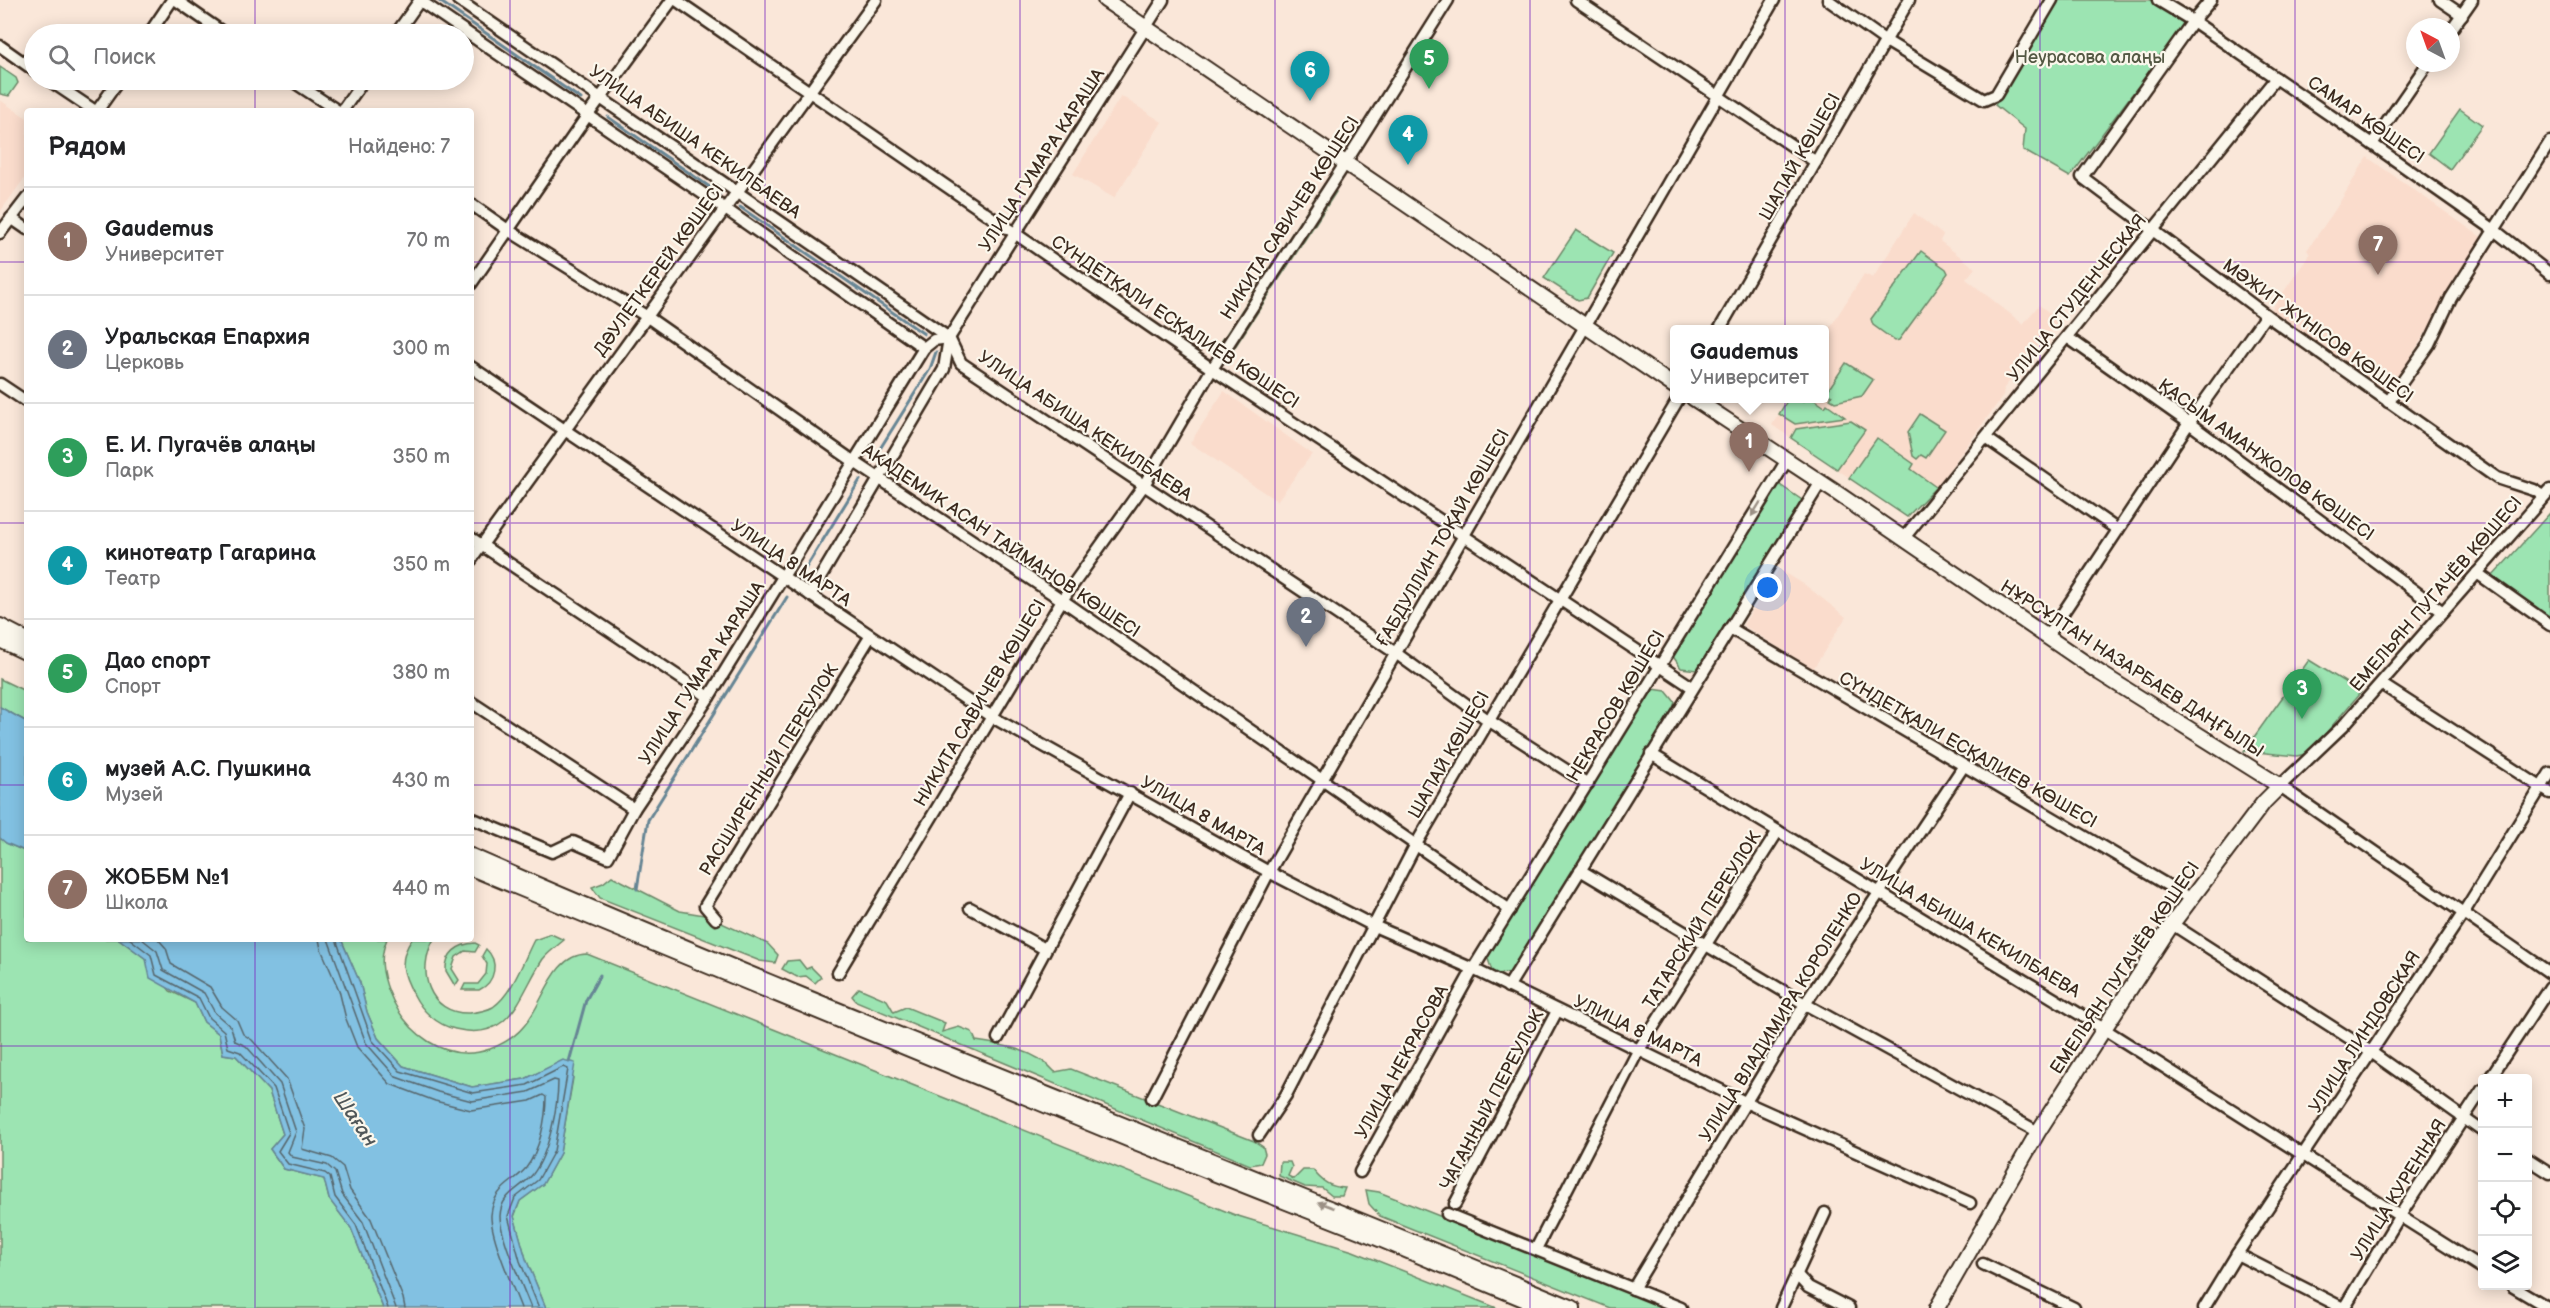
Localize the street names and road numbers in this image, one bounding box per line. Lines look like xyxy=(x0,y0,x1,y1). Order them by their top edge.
street label: УЛИЦА АБИША КЕКИЛБАЕВА xyxy=(585,61,805,223)
street label: УЛИЦА ГУМАРА КАРАША xyxy=(975,64,1109,255)
street label: САМАР КӨШЕСІ xyxy=(2304,72,2428,168)
street label: ШАПАЙ КӨШЕСІ xyxy=(1755,90,1845,224)
street label: НИКИТА САВИЧЕВ КӨШЕСІ xyxy=(1216,112,1364,324)
street label: ДӘУЛЕТКЕРЕЙ КӨШЕСІ xyxy=(589,180,729,360)
street label: УЛИЦА СТУДЕНЧЕСКАЯ xyxy=(2003,210,2151,386)
street label: СҮНДЕТҚАЛИ ЕСҚАЛИЕВ КӨШЕСІ xyxy=(1047,231,1303,413)
street label: МӘЖИТ ЖҮНІСОВ КӨШЕСІ xyxy=(2219,255,2417,407)
street label: УЛИЦА АБИША КЕКИЛБАЕВА xyxy=(974,347,1196,506)
street label: ҚАСЫМ АМАНЖОЛОВ КӨШЕСІ xyxy=(2154,375,2378,545)
street label: ҒАБДУЛЛИН ТОҚАЙ КӨШЕСІ xyxy=(1372,426,1514,650)
street label: АКАДЕМИК АСАН ТАЙМАНОВ КӨШЕСІ xyxy=(857,439,1144,642)
street label: ЕМЕЛЬЯН ПУГАЧЁВ КӨШЕСІ xyxy=(2345,492,2526,696)
street label: УЛИЦА 8 МАРТА xyxy=(727,515,855,611)
street label: НҰРСҰЛТАН НАЗАРБАЕВ ДАҢҒЫЛЫ xyxy=(1996,576,2268,762)
street label: УЛИЦА ГУМАРА КАРАША xyxy=(635,577,769,768)
street label: НИКИТА САВИЧЕВ КӨШЕСІ xyxy=(910,596,1050,810)
street label: НЕКРАСОВ КӨШЕСІ xyxy=(1563,627,1669,785)
street label: РАСШИРЕННЫЙ ПЕРЕУЛОК xyxy=(695,660,843,880)
street label: СҮНДЕТҚАЛИ ЕСҚАЛИЕВ КӨШЕСІ xyxy=(1835,667,2101,833)
street label: ШАПАЙ КӨШЕСІ xyxy=(1404,688,1494,822)
street label: УЛИЦА 8 МАРТА xyxy=(1137,772,1269,860)
street label: ТАТАРСКИЙ ПЕРЕУЛОК xyxy=(1639,827,1766,1013)
street label: УЛИЦА АБИША КЕКИЛБАЕВА xyxy=(1856,854,2084,1002)
street label: ЕМЕЛЬЯН ПУГАЧЁВ КӨШЕСІ xyxy=(2045,857,2204,1078)
street label: УЛИЦА ВЛАДИМИРА КОРОЛЕНКО xyxy=(1695,888,1867,1146)
street label: УЛИЦА ЛИНДОВСКАЯ xyxy=(2305,947,2425,1117)
street label: УЛИЦА НЕКРАСОВА xyxy=(1351,981,1453,1143)
street label: УЛИЦА 8 МАРТА xyxy=(1570,991,1706,1071)
street label: ЧАГАННЫЙ ПЕРЕУЛОК xyxy=(1436,1006,1549,1194)
street label: УЛИЦА КУРЕННАЯ xyxy=(2347,1115,2451,1265)

